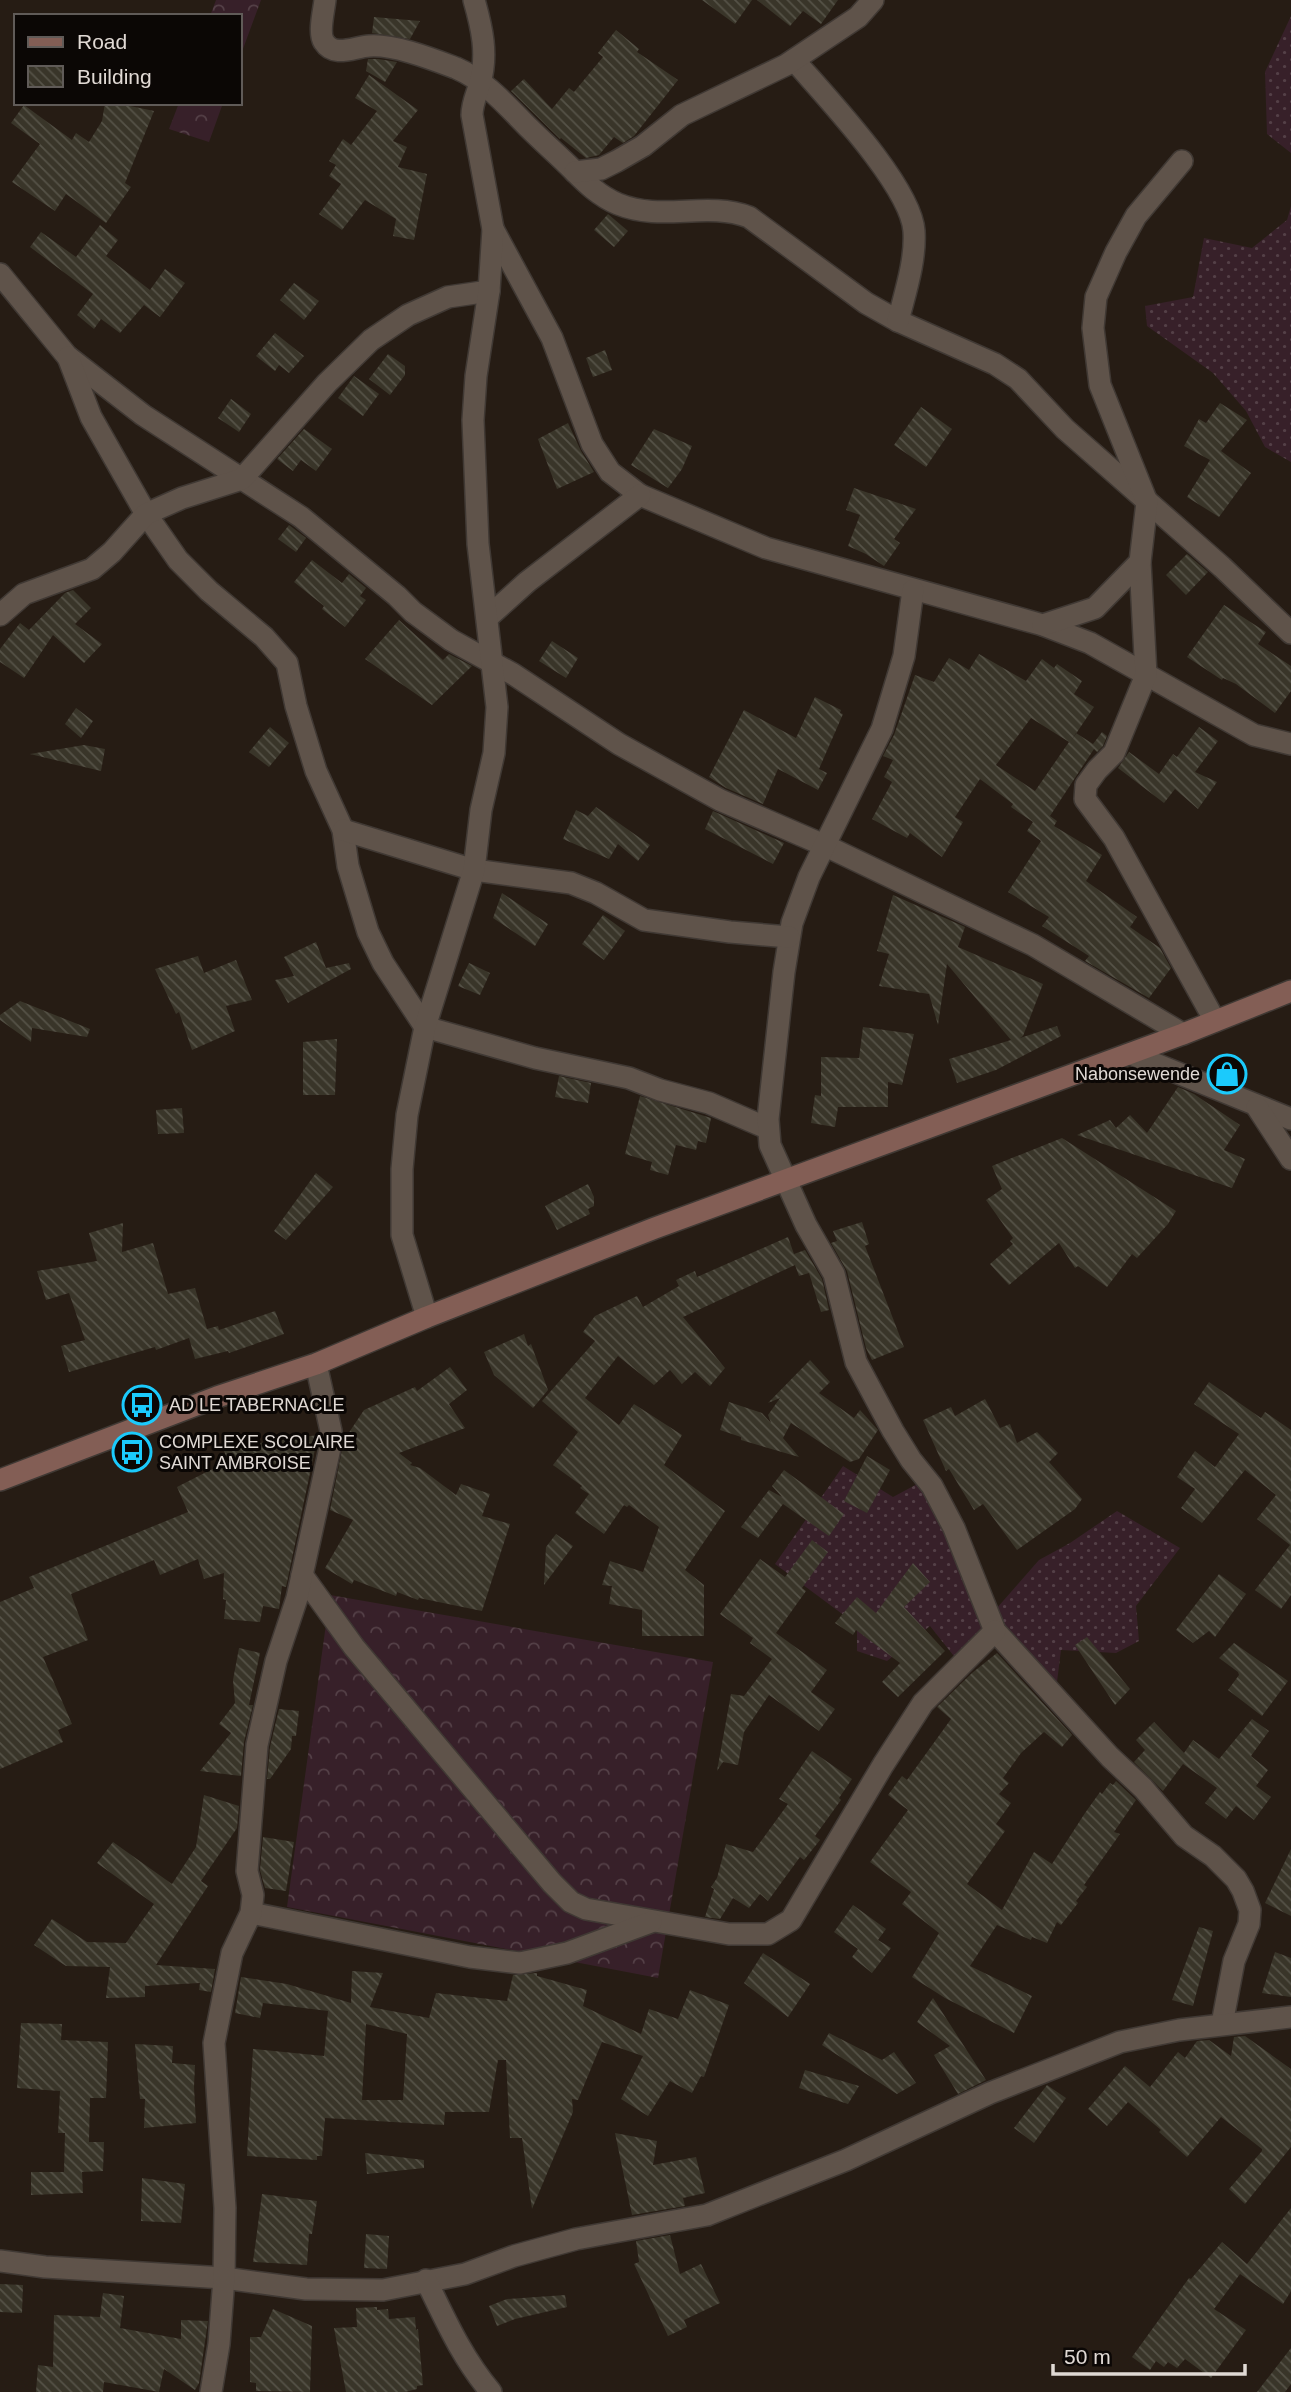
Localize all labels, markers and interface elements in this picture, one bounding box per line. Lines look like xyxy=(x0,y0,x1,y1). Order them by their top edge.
legend xyxy=(14,14,242,105)
text: Road xyxy=(77,30,127,53)
text: Building xyxy=(77,65,152,88)
shop icon: Nabonsewende xyxy=(1206,1053,1248,1095)
place label: Nabonsewende xyxy=(1075,1064,1200,1084)
bus stop icon: AD LE TABERNACLE xyxy=(121,1384,163,1426)
place label: AD LE TABERNACLE xyxy=(169,1395,344,1415)
bus stop icon: COMPLEXE SCOLAIRE SAINT AMBROISE xyxy=(111,1431,153,1473)
place label: COMPLEXE SCOLAIRE SAINT AMBROISE xyxy=(159,1432,355,1473)
scale bar xyxy=(1053,2332,1246,2376)
text: 50 m xyxy=(1064,2345,1111,2368)

